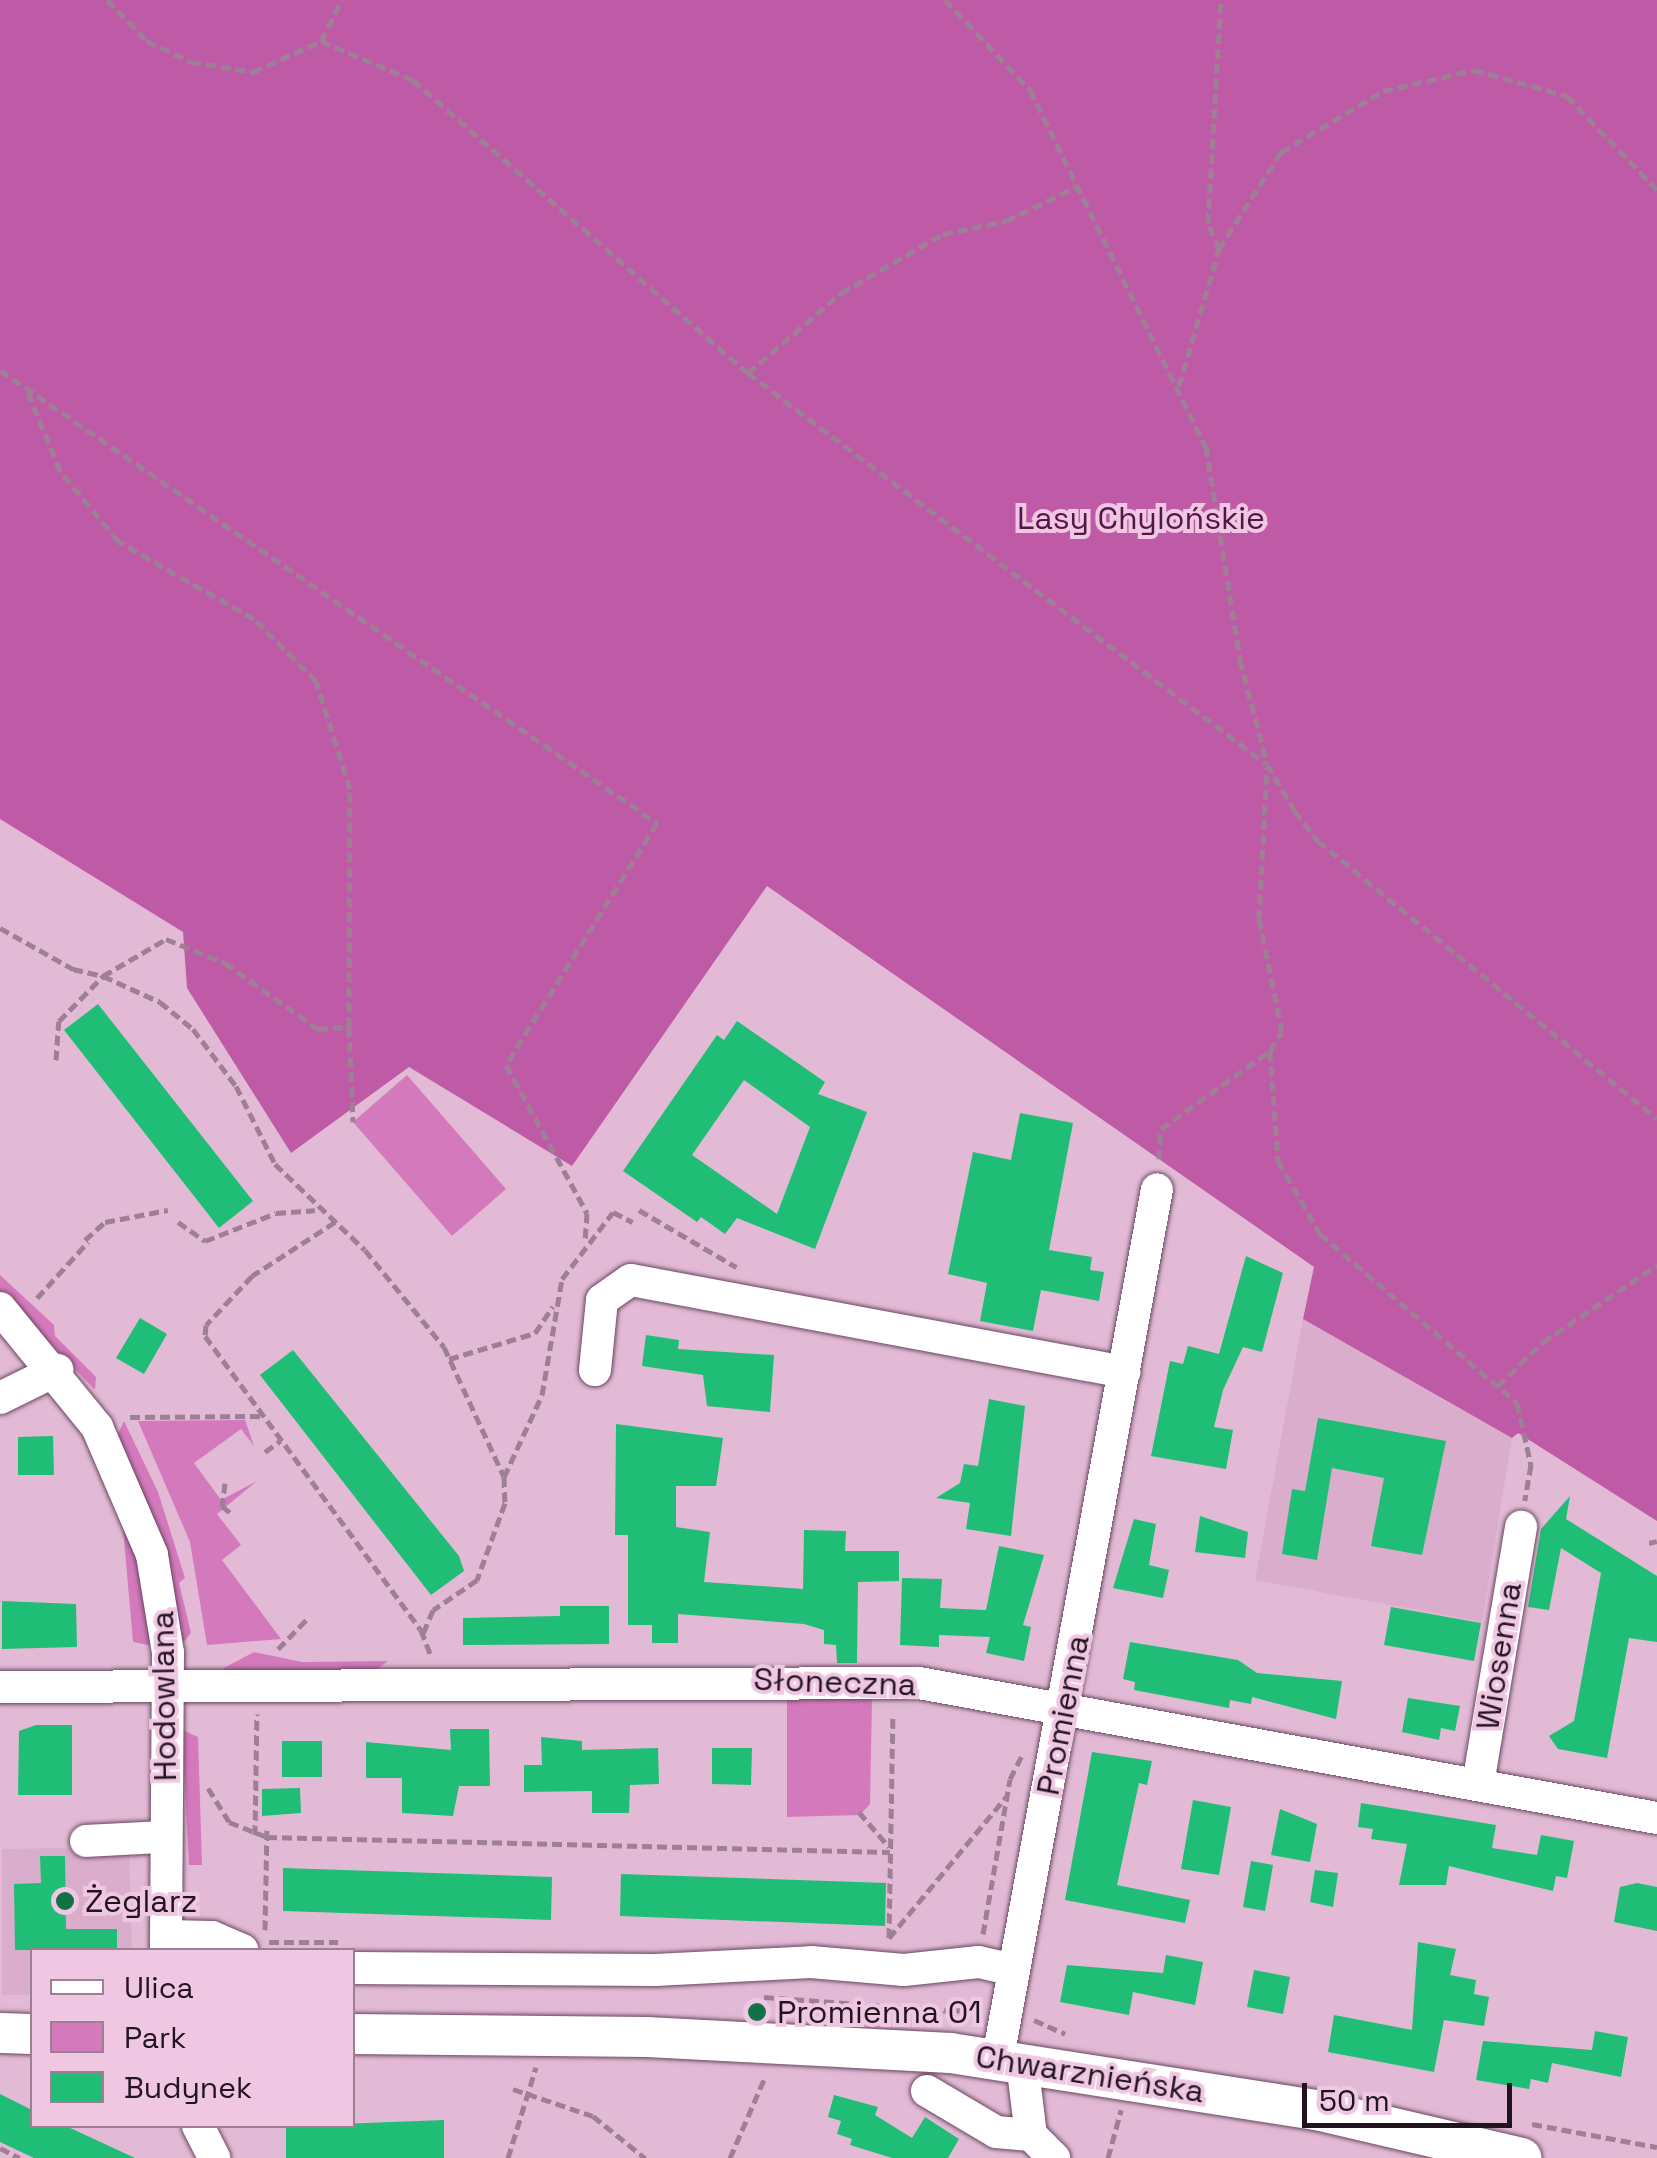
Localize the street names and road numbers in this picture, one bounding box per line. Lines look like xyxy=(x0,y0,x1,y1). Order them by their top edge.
street label: Wiosenna xyxy=(1468,1579,1530,1733)
street label: Hodowlana xyxy=(143,1610,185,1782)
street label: Promienna xyxy=(1029,1632,1097,1798)
street label: Słoneczna xyxy=(753,1660,917,1704)
street label: Chwarznieńska xyxy=(973,2037,1207,2111)

